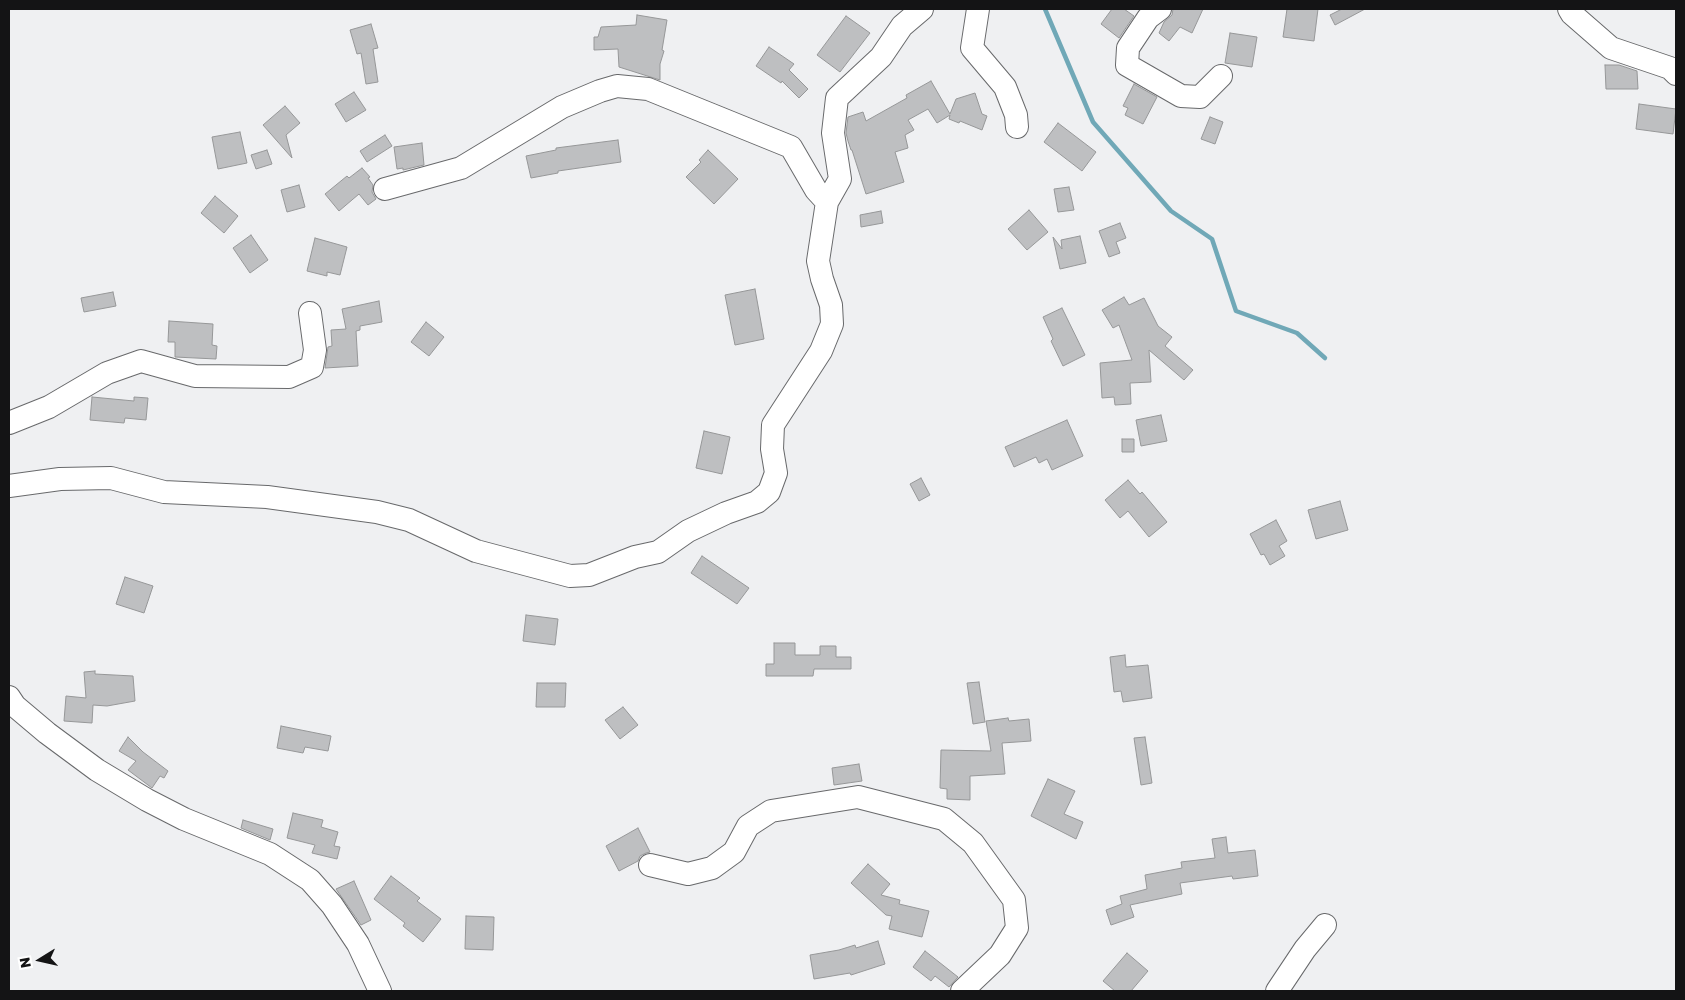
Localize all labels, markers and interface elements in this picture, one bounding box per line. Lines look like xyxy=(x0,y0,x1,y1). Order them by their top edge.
north arrow xyxy=(15,935,65,985)
text: N xyxy=(15,956,34,969)

